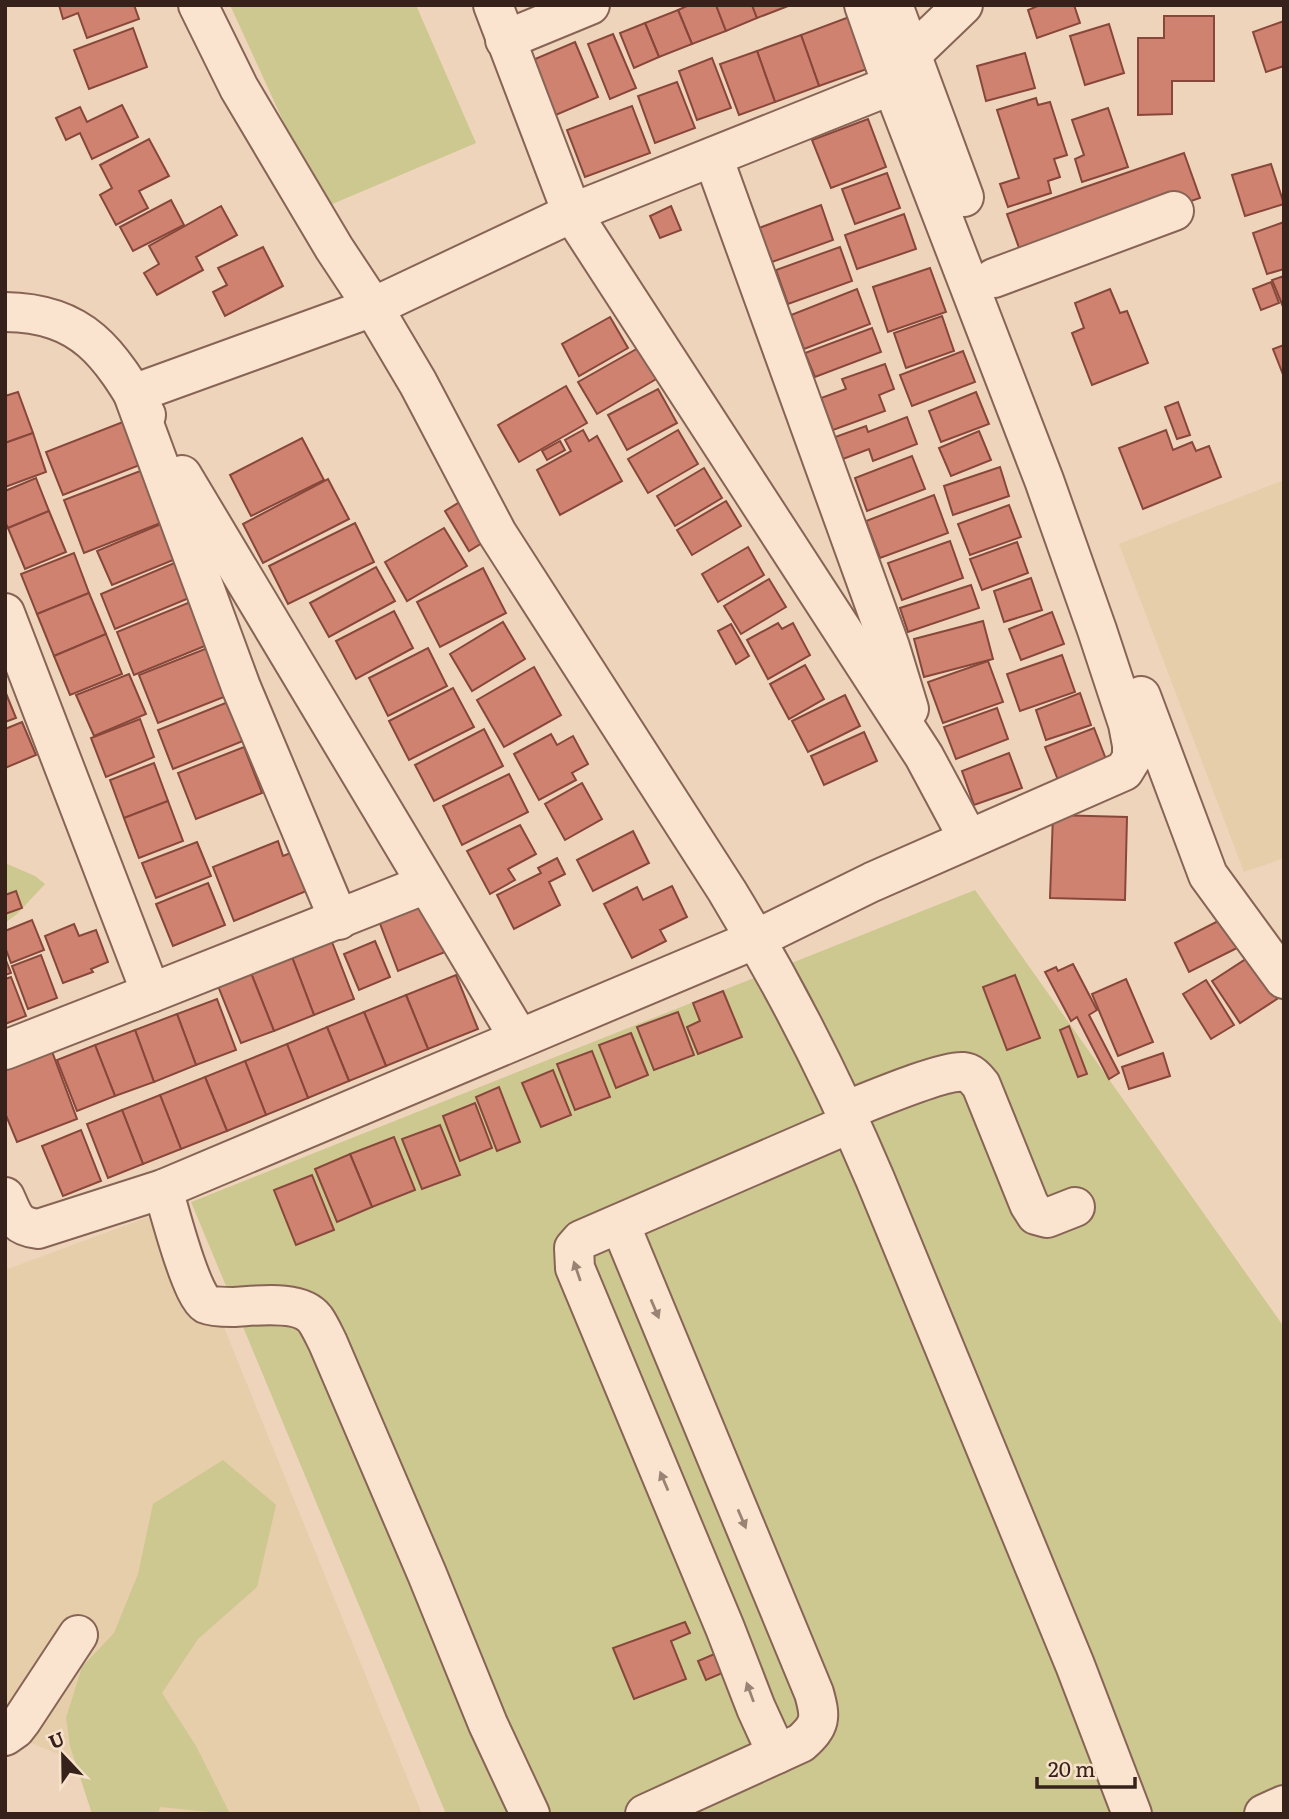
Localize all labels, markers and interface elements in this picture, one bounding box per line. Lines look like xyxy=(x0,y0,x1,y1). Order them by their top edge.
one-way arrow xyxy=(571,1260,582,1281)
one-way arrow xyxy=(650,1299,661,1320)
one-way arrow xyxy=(659,1470,670,1491)
one-way arrow xyxy=(737,1509,748,1530)
one-way arrow xyxy=(744,1681,755,1702)
north arrow xyxy=(28,1721,98,1791)
text: U xyxy=(44,1724,68,1755)
scale bar xyxy=(1037,1745,1135,1789)
text: 20 m xyxy=(1048,1752,1095,1783)

